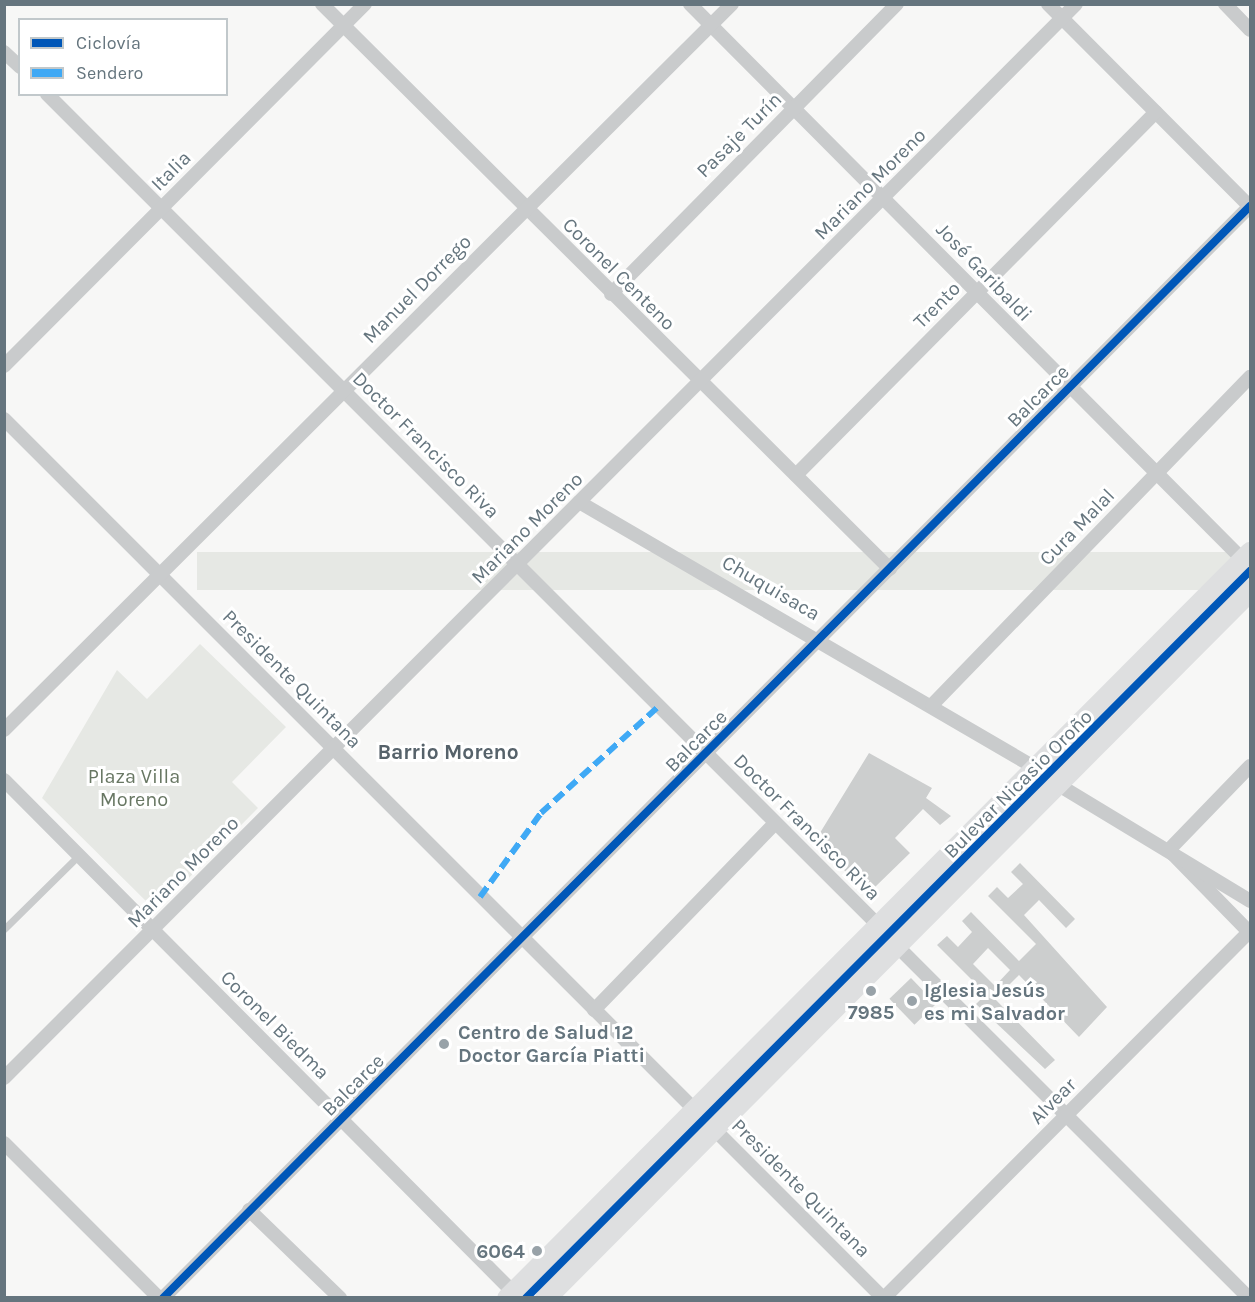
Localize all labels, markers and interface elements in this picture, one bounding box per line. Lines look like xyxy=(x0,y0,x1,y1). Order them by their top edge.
legend xyxy=(18,18,228,96)
text: Ciclovía xyxy=(76,32,141,54)
text: Sendero xyxy=(76,62,143,84)
street label: Pasaje Turín xyxy=(691,87,787,183)
street label: Mariano Moreno xyxy=(809,123,931,245)
street label: Italia xyxy=(146,146,196,196)
street label: Coronel Centeno xyxy=(558,213,680,335)
street label: José Garibaldi xyxy=(931,218,1037,326)
street label: Manuel Dorrego xyxy=(358,230,476,348)
street label: Trento xyxy=(909,277,965,333)
street label: Balcarce xyxy=(1002,360,1074,432)
street label: Doctor Francisco Riva xyxy=(348,367,504,523)
street label: Mariano Moreno xyxy=(466,467,588,589)
street label: Cura Malal xyxy=(1034,484,1120,570)
street label: Chuquisaca xyxy=(718,550,824,626)
street label: Presidente Quintana xyxy=(218,605,366,753)
street label: Balcarce xyxy=(660,705,732,777)
street label: Bulevar Nicasio Oroño xyxy=(939,705,1097,863)
district label: Barrio Moreno xyxy=(377,739,519,765)
street label: Doctor Francisco Riva xyxy=(729,749,885,905)
park label: Plaza Villa Moreno xyxy=(88,764,180,811)
street label: Mariano Moreno xyxy=(122,811,244,933)
street label: Coronel Biedma xyxy=(216,966,334,1084)
place label: Iglesia Jesús es mi Salvador xyxy=(924,978,1065,1025)
marker: 7985 xyxy=(864,984,878,998)
marker: Iglesia Jesús es mi Salvador xyxy=(905,994,919,1008)
place label: 7985 xyxy=(848,1000,894,1024)
place label: Centro de Salud 12 Doctor García Piatti xyxy=(458,1020,645,1067)
marker: Centro de Salud 12 Doctor García Piatti xyxy=(435,1035,453,1053)
street label: Balcarce xyxy=(317,1049,389,1121)
street label: Alvear xyxy=(1025,1073,1081,1129)
street label: Presidente Quintana xyxy=(727,1114,875,1262)
place label: 6064 xyxy=(476,1239,525,1263)
marker: 6064 xyxy=(530,1244,544,1258)

